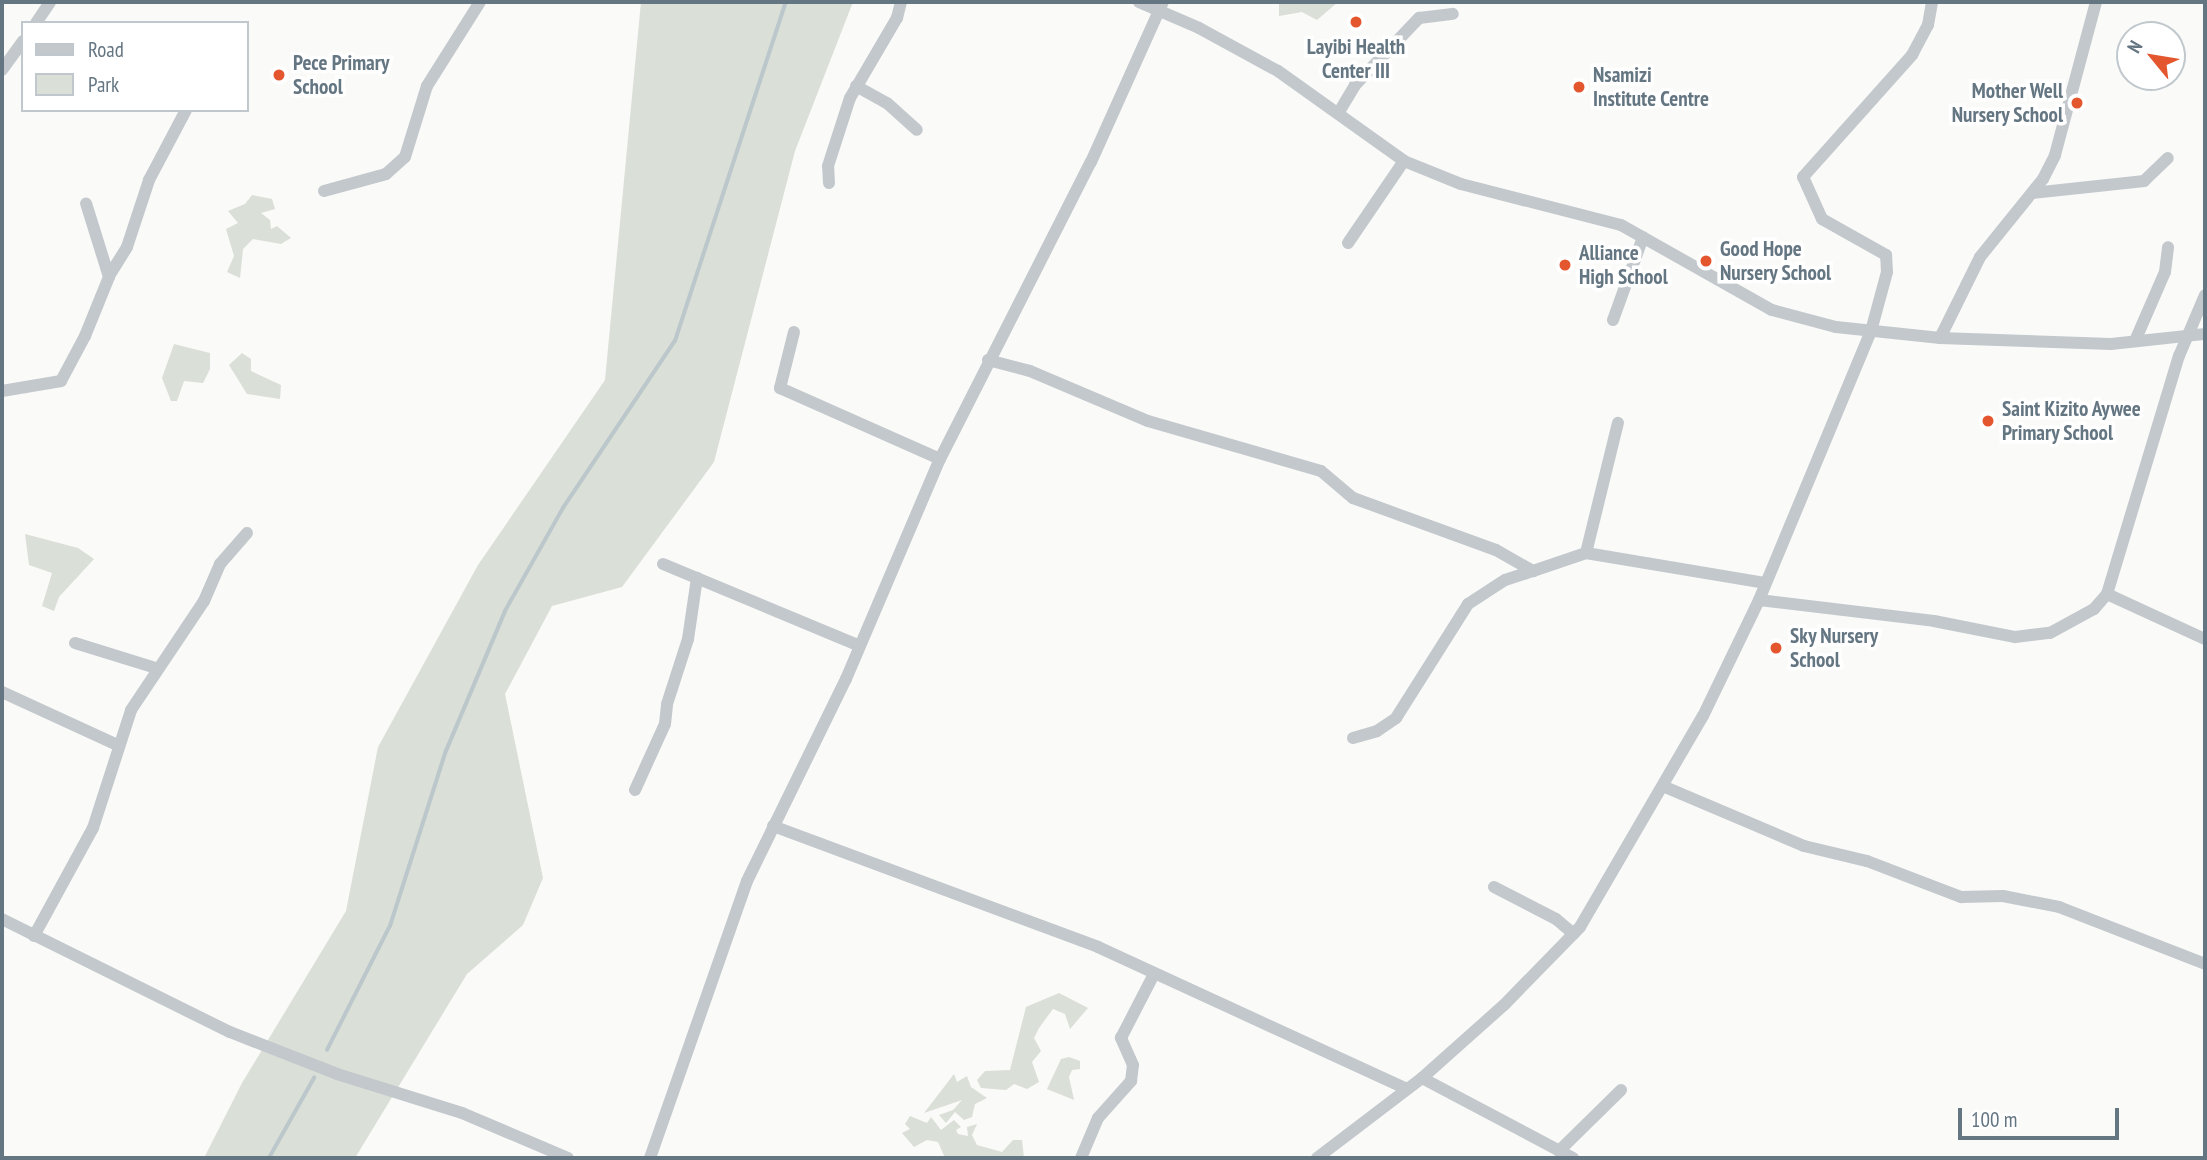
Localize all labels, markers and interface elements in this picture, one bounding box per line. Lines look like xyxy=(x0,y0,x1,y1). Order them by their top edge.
marker: Layibi Health Center III xyxy=(1346,12,1366,32)
legend xyxy=(21,21,248,112)
north arrow xyxy=(2116,21,2186,91)
place label: Layibi Health Center III xyxy=(1307,34,1405,84)
text: Road xyxy=(88,36,124,63)
text: N xyxy=(2122,36,2148,57)
place label: Pece Primary School xyxy=(293,50,389,100)
place label: Nsamizi Institute Centre xyxy=(1593,62,1709,112)
marker: Pece Primary School xyxy=(271,67,287,83)
text: Park xyxy=(88,71,119,98)
place label: Mother Well Nursery School xyxy=(1951,78,2063,128)
marker: Nsamizi Institute Centre xyxy=(1571,79,1587,95)
marker: Mother Well Nursery School xyxy=(2069,95,2085,111)
place label: Good Hope Nursery School xyxy=(1720,236,1832,286)
place label: Alliance High School xyxy=(1579,240,1668,290)
marker: Good Hope Nursery School xyxy=(1698,253,1714,269)
marker: Alliance High School xyxy=(1557,257,1573,273)
place label: Saint Kizito Aywee Primary School xyxy=(2002,396,2142,446)
marker: Saint Kizito Aywee Primary School xyxy=(1980,413,1996,429)
place label: Sky Nursery School xyxy=(1790,623,1879,673)
marker: Sky Nursery School xyxy=(1768,640,1784,656)
scale bar xyxy=(1962,1094,2123,1138)
text: 100 m xyxy=(1971,1106,2017,1133)

